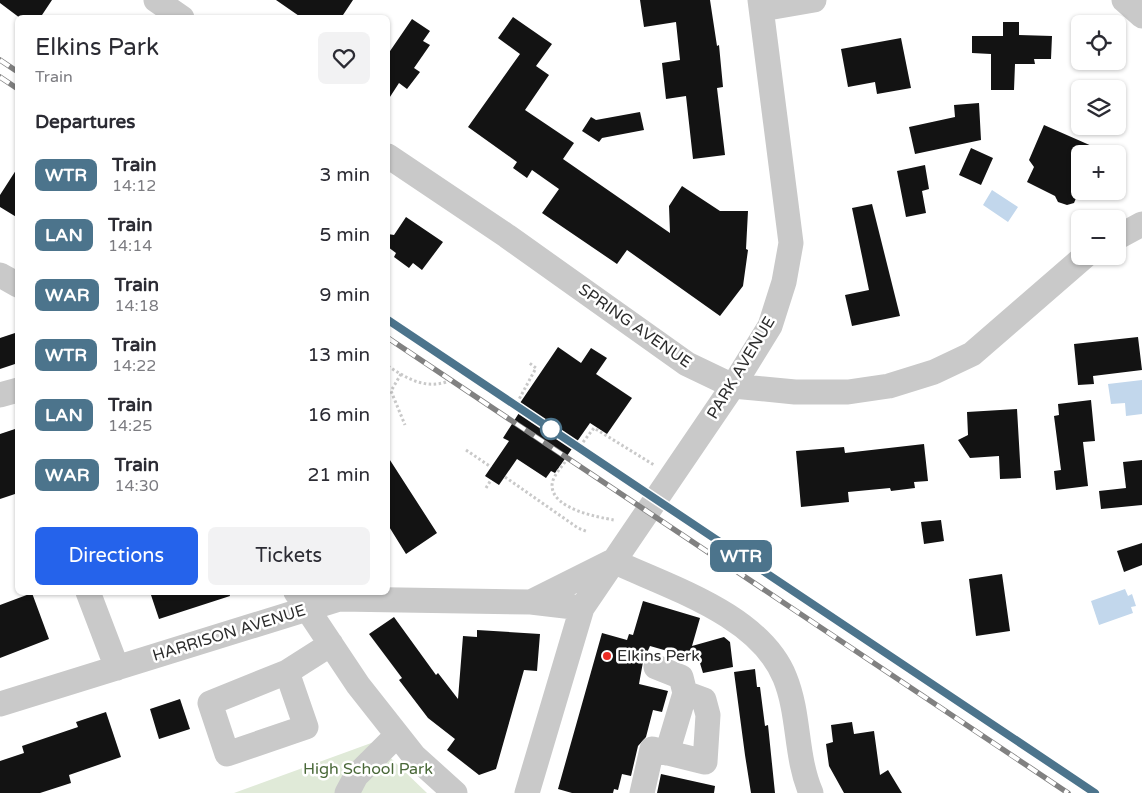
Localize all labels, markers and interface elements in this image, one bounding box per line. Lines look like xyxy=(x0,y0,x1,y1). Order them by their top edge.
map controls xyxy=(1071,15,1126,265)
button: locate xyxy=(1071,15,1126,70)
button: heart xyxy=(318,32,370,84)
text: Elkins Park xyxy=(35,33,159,62)
text: Train xyxy=(35,67,73,87)
button: layers xyxy=(1071,80,1126,135)
text: Departures xyxy=(35,111,135,133)
button: + xyxy=(1071,145,1126,200)
text: Train xyxy=(112,154,157,176)
text: WTR xyxy=(45,164,87,186)
text: 3 min xyxy=(319,164,370,186)
text: 14:12 xyxy=(112,176,156,196)
button: − xyxy=(1071,210,1126,265)
text: Train xyxy=(108,214,153,236)
text: LAN xyxy=(45,224,83,246)
text: 5 min xyxy=(319,224,370,246)
text: 14:14 xyxy=(108,236,152,256)
text: Train xyxy=(114,274,159,296)
street label: SPRING AVENUE xyxy=(575,280,695,372)
text: WAR xyxy=(45,284,89,306)
text: 9 min xyxy=(319,284,370,306)
text: 14:18 xyxy=(114,296,159,316)
street label: PARK AVENUE xyxy=(703,313,779,423)
text: Train xyxy=(112,334,157,356)
text: WTR xyxy=(45,344,87,366)
text: 13 min xyxy=(307,344,370,366)
text: 14:22 xyxy=(112,356,156,376)
text: Train xyxy=(108,394,153,416)
text: LAN xyxy=(45,404,83,426)
text: 16 min xyxy=(307,404,370,426)
text: 14:25 xyxy=(108,416,152,436)
unlabelled marker xyxy=(540,418,562,440)
text: Train xyxy=(114,454,159,476)
text: WAR xyxy=(45,464,89,486)
text: 21 min xyxy=(307,464,370,486)
text: 14:30 xyxy=(114,476,159,496)
button: Directions xyxy=(35,527,198,585)
button: Tickets xyxy=(208,527,370,585)
line badge: WTR xyxy=(712,540,770,572)
text: WTR xyxy=(720,545,762,567)
street label: HARRISON AVENUE xyxy=(150,600,308,666)
place label: Elkins Perk xyxy=(617,646,700,666)
marker: Elkins Perk xyxy=(601,650,613,662)
park label: High School Park xyxy=(303,759,433,779)

